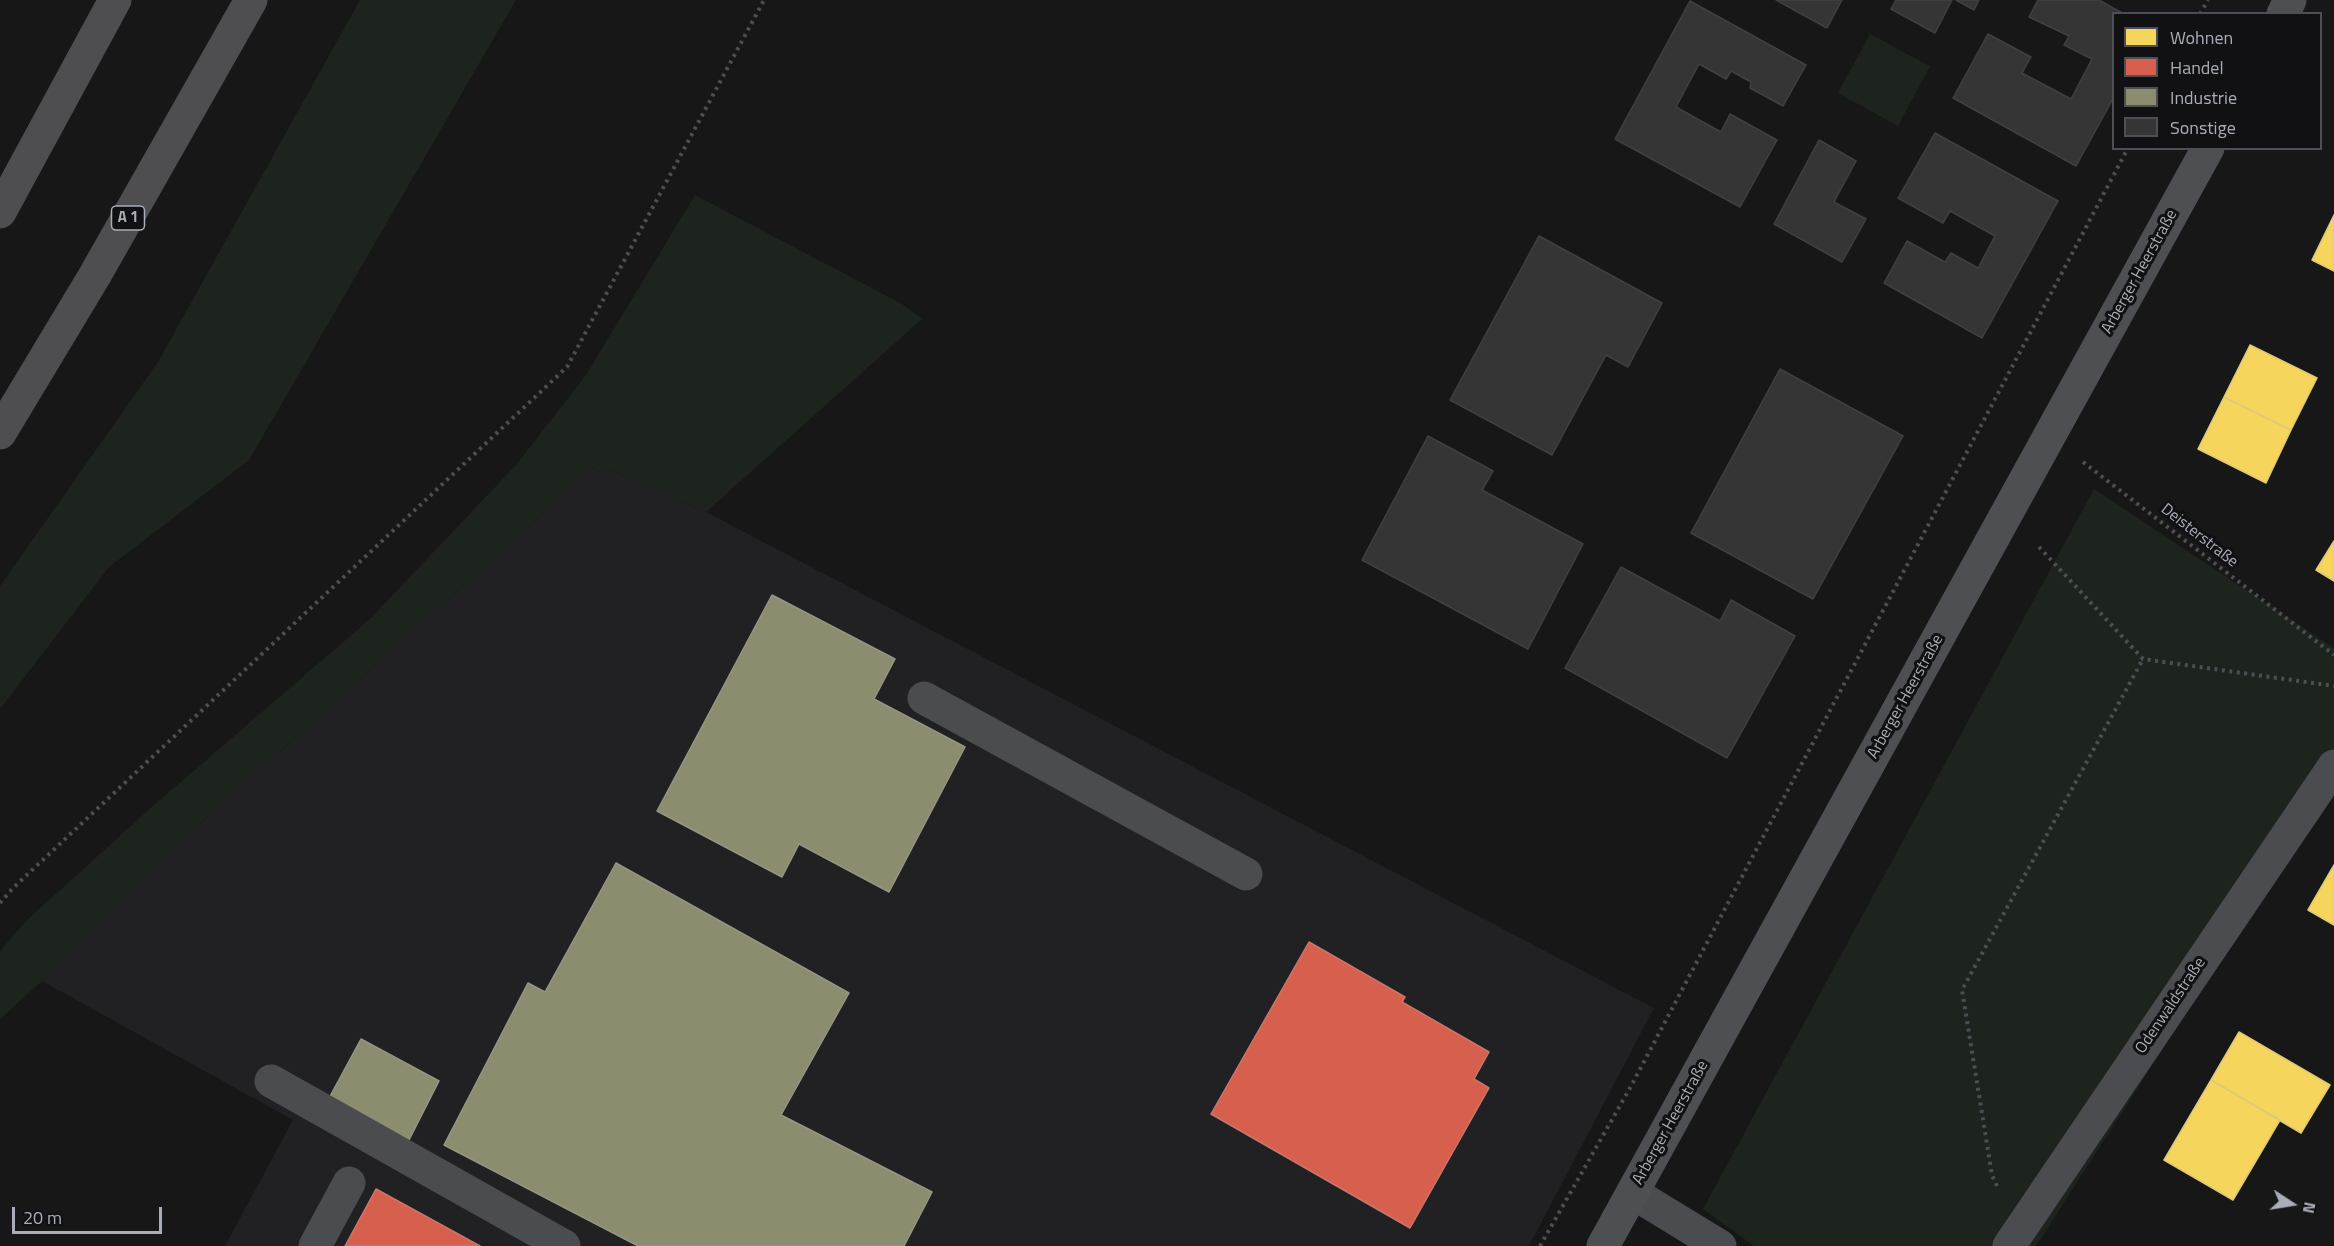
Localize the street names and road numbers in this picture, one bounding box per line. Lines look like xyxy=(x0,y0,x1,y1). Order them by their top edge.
road number: A 1 xyxy=(112,206,144,230)
street label: Arberger Heerstraße xyxy=(2098,207,2182,337)
street label: Deisterstraße xyxy=(2157,500,2241,572)
street label: Arberger Heerstraße xyxy=(1864,632,1948,762)
street label: Odenwaldstraße xyxy=(2132,954,2210,1058)
street label: Arberger Heerstraße xyxy=(1629,1058,1713,1188)

